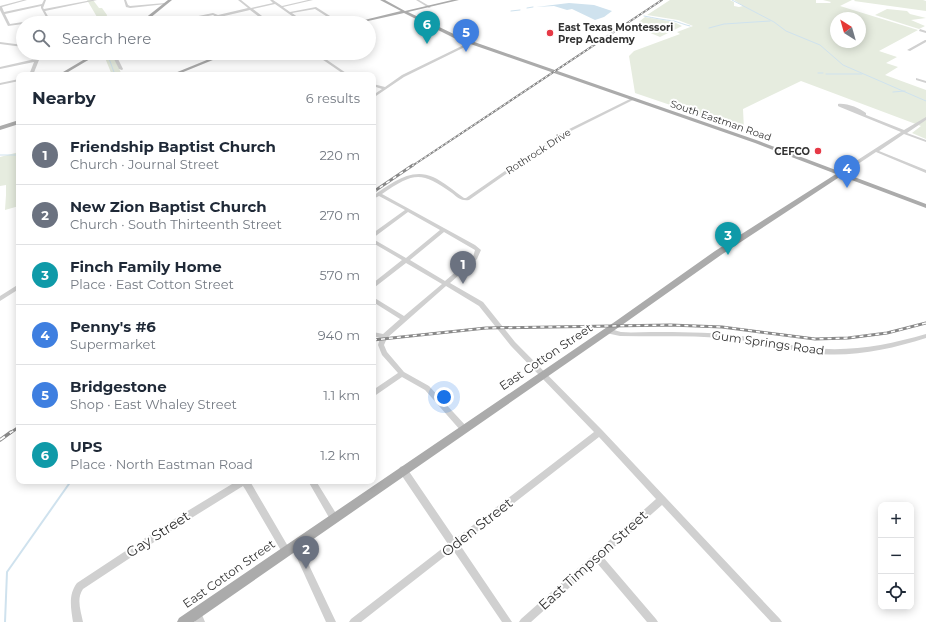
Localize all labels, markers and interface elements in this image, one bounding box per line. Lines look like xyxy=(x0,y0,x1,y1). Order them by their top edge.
pin: 6 xyxy=(414,11,440,44)
north arrow xyxy=(830,12,866,48)
search box xyxy=(16,16,376,60)
pin: 5 xyxy=(453,19,479,52)
place label: East Texas Montessori Prep Academy xyxy=(558,21,673,46)
icon: search xyxy=(30,27,52,49)
marker: East Texas Montessori Prep Academy xyxy=(545,28,555,38)
text: Search here xyxy=(62,29,151,48)
text: Nearby xyxy=(32,88,96,108)
text: 6 results xyxy=(306,90,360,106)
street label: South Eastman Road xyxy=(669,97,773,144)
street label: Rothrock Drive xyxy=(503,126,573,177)
text: Friendship Baptist Church xyxy=(70,137,276,156)
place label: CEFCO xyxy=(774,145,811,158)
marker: CEFCO xyxy=(813,146,823,156)
text: 1 xyxy=(42,147,48,163)
text: 220 m xyxy=(319,147,360,163)
pin: 4 xyxy=(834,155,860,188)
text: Church · Journal Street xyxy=(70,156,219,172)
text: New Zion Baptist Church xyxy=(70,197,267,216)
text: 2 xyxy=(41,207,49,223)
text: 270 m xyxy=(319,207,360,223)
text: Church · South Thirteenth Street xyxy=(70,216,282,232)
pin: 3 xyxy=(715,222,741,255)
pin: 1 xyxy=(450,251,476,284)
text: Finch Family Home xyxy=(70,257,222,276)
text: 3 xyxy=(41,267,49,283)
text: 570 m xyxy=(320,267,360,283)
text: Place · East Cotton Street xyxy=(70,276,234,292)
text: Penny's #6 xyxy=(70,317,156,336)
street label: East Cotton Street xyxy=(496,320,595,393)
text: 4 xyxy=(41,327,49,343)
text: 940 m xyxy=(318,327,360,343)
street label: Gum Springs Road xyxy=(711,327,825,358)
text: Supermarket xyxy=(70,336,156,352)
text: Bridgestone xyxy=(70,377,167,396)
text: 5 xyxy=(41,387,49,403)
text: 1.1 km xyxy=(323,387,360,403)
your location xyxy=(434,387,454,407)
text: Shop · East Whaley Street xyxy=(70,396,237,412)
text: UPS xyxy=(70,437,102,456)
text: 6 xyxy=(41,447,49,463)
text: 1.2 km xyxy=(320,447,360,463)
text: Place · North Eastman Road xyxy=(70,456,253,472)
street label: Oden Street xyxy=(438,494,516,560)
map controls xyxy=(878,502,914,610)
button: + xyxy=(878,502,914,538)
street label: East Timpson Street xyxy=(535,506,652,614)
street label: Gay Street xyxy=(123,507,194,561)
street label: East Cotton Street xyxy=(180,536,278,611)
pin: 2 xyxy=(293,536,319,569)
button: − xyxy=(878,538,914,574)
button: locate xyxy=(878,574,914,610)

